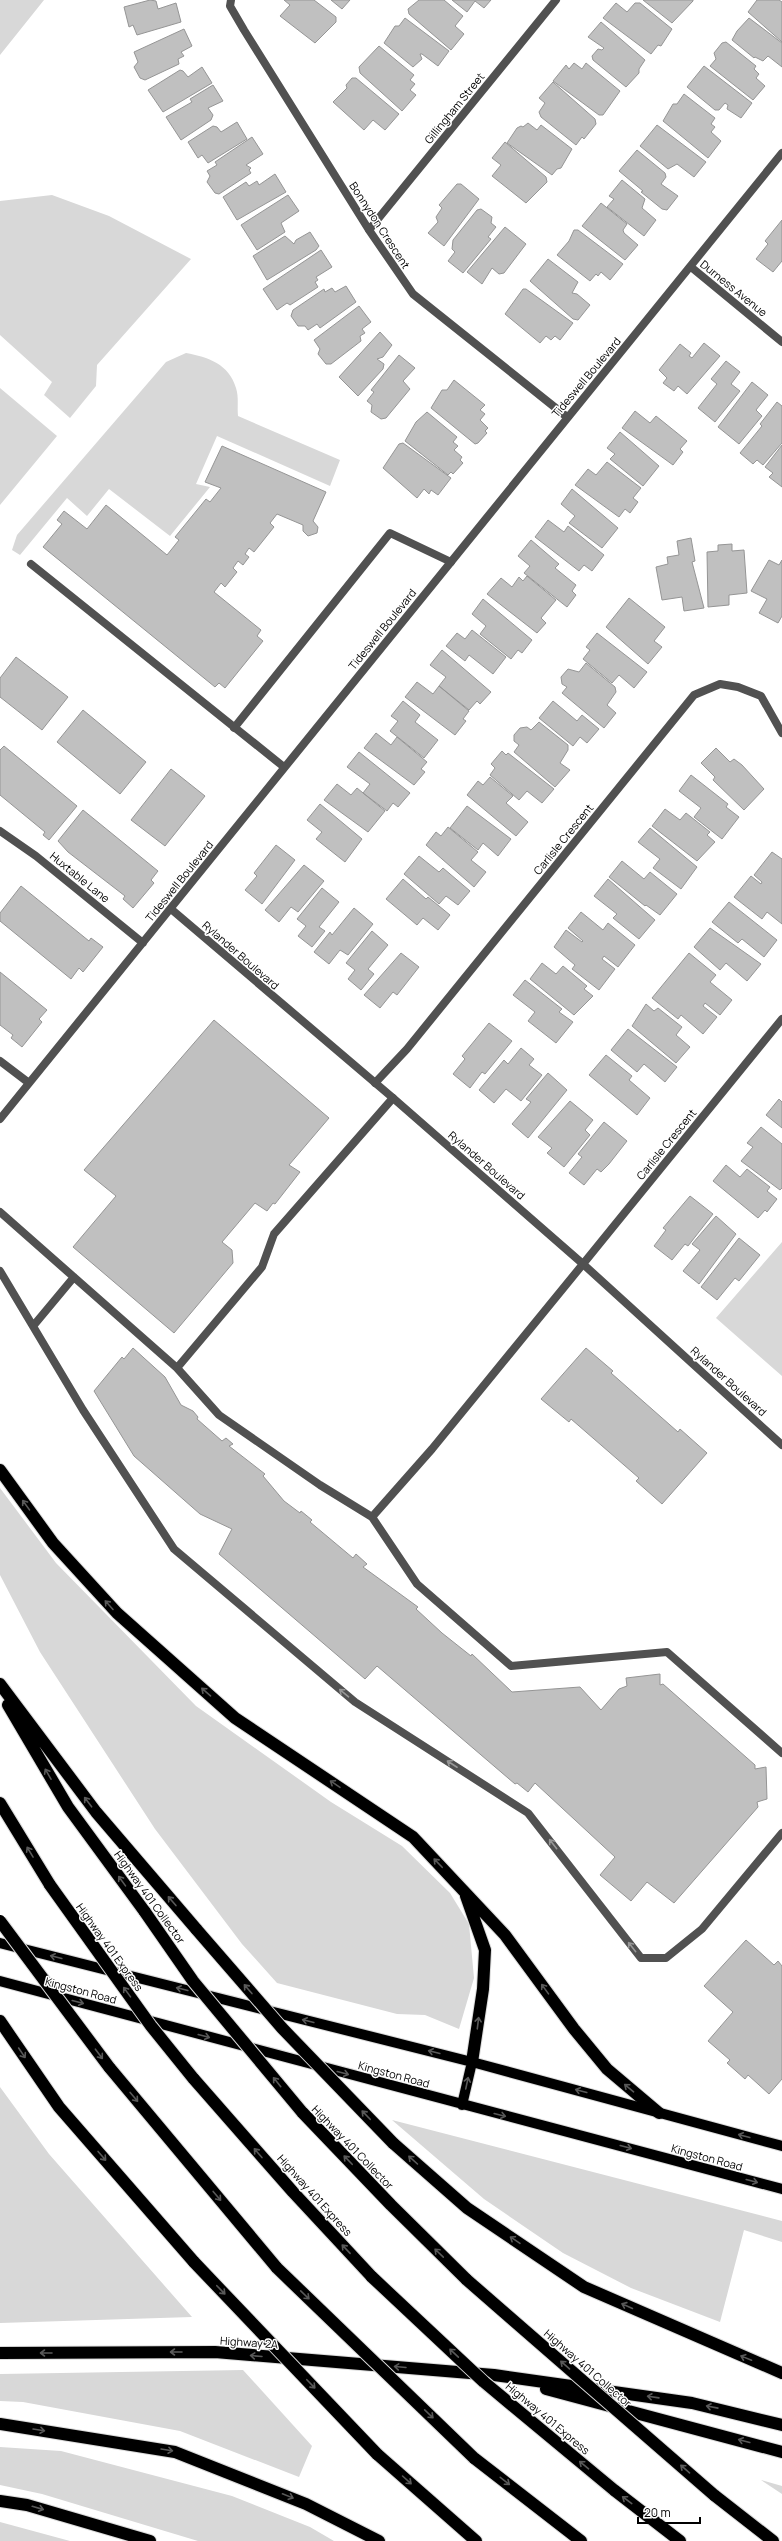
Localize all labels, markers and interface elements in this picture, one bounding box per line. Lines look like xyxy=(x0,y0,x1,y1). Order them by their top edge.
street label: Gillingham Street xyxy=(421,69,487,147)
street label: Bonnydon Crescent xyxy=(346,179,414,271)
street label: Durness Avenue xyxy=(697,256,771,320)
street label: Tideswell Boulevard xyxy=(548,334,624,420)
street label: Tideswell Boulevard xyxy=(345,585,419,673)
street label: Carlisle Crescent xyxy=(530,800,596,878)
street label: Tideswell Boulevard xyxy=(142,837,216,925)
street label: Huxtable Lane xyxy=(47,848,113,906)
street label: Rylander Boulevard xyxy=(199,917,283,993)
street label: Carlisle Crescent xyxy=(633,1105,699,1183)
street label: Rylander Boulevard xyxy=(445,1127,529,1203)
street label: Rylander Boulevard xyxy=(688,1343,770,1419)
one-way arrow xyxy=(22,1500,30,1511)
one-way arrow xyxy=(104,1600,114,1610)
one-way arrow xyxy=(201,1687,211,1696)
one-way arrow xyxy=(338,1688,349,1697)
one-way arrow xyxy=(446,1760,458,1768)
one-way arrow xyxy=(44,1768,52,1780)
one-way arrow xyxy=(330,1780,341,1788)
one-way arrow xyxy=(83,1796,92,1807)
one-way arrow xyxy=(548,1839,557,1850)
one-way arrow xyxy=(25,1846,33,1858)
street label: Highway 401 Collector xyxy=(111,1848,189,1947)
one-way arrow xyxy=(433,1858,443,1868)
one-way arrow xyxy=(118,1875,126,1886)
one-way arrow xyxy=(167,1895,176,1906)
street label: Highway 401 Express xyxy=(73,1900,147,1994)
one-way arrow xyxy=(628,1942,637,1953)
one-way arrow xyxy=(49,1953,62,1961)
street label: Kingston Road xyxy=(44,1973,118,2007)
one-way arrow xyxy=(244,1984,253,1995)
one-way arrow xyxy=(541,1984,549,1995)
one-way arrow xyxy=(175,1985,188,1992)
one-way arrow xyxy=(122,1986,131,1997)
one-way arrow xyxy=(71,1999,84,2006)
one-way arrow xyxy=(302,2016,315,2024)
one-way arrow xyxy=(474,2017,482,2030)
one-way arrow xyxy=(197,2032,210,2040)
one-way arrow xyxy=(18,2047,26,2058)
one-way arrow xyxy=(94,2048,103,2059)
one-way arrow xyxy=(428,2048,441,2055)
street label: Kingston Road xyxy=(357,2057,431,2091)
one-way arrow xyxy=(336,2070,349,2077)
one-way arrow xyxy=(272,2077,281,2087)
one-way arrow xyxy=(464,2077,472,2090)
one-way arrow xyxy=(624,2083,634,2092)
one-way arrow xyxy=(574,2087,587,2095)
one-way arrow xyxy=(129,2091,138,2102)
street label: Highway 401 Collector xyxy=(309,2102,397,2192)
one-way arrow xyxy=(361,2110,371,2120)
one-way arrow xyxy=(494,2111,507,2119)
one-way arrow xyxy=(738,2132,751,2139)
street label: Kingston Road xyxy=(670,2140,744,2174)
one-way arrow xyxy=(619,2144,632,2152)
one-way arrow xyxy=(254,2147,263,2158)
one-way arrow xyxy=(97,2150,106,2161)
street label: Highway 401 Express xyxy=(274,2151,356,2239)
one-way arrow xyxy=(343,2155,353,2165)
one-way arrow xyxy=(408,2156,418,2165)
one-way arrow xyxy=(745,2178,758,2185)
one-way arrow xyxy=(213,2191,222,2202)
one-way arrow xyxy=(510,2236,521,2244)
one-way arrow xyxy=(341,2244,350,2254)
one-way arrow xyxy=(434,2248,444,2257)
one-way arrow xyxy=(216,2285,226,2295)
one-way arrow xyxy=(300,2290,310,2300)
one-way arrow xyxy=(621,2302,633,2309)
street label: Highway 401 Collector xyxy=(541,2326,635,2410)
street label: Highway 2A xyxy=(220,2332,279,2352)
one-way arrow xyxy=(170,2348,183,2356)
one-way arrow xyxy=(449,2348,459,2358)
one-way arrow xyxy=(40,2349,53,2357)
one-way arrow xyxy=(250,2352,263,2359)
one-way arrow xyxy=(740,2354,752,2361)
one-way arrow xyxy=(560,2361,571,2370)
one-way arrow xyxy=(394,2364,407,2371)
street label: Highway 401 Express xyxy=(503,2378,593,2458)
one-way arrow xyxy=(306,2379,316,2389)
one-way arrow xyxy=(647,2393,660,2401)
one-way arrow xyxy=(706,2402,719,2410)
one-way arrow xyxy=(424,2409,434,2419)
one-way arrow xyxy=(32,2426,45,2434)
one-way arrow xyxy=(738,2437,751,2444)
one-way arrow xyxy=(160,2446,173,2454)
one-way arrow xyxy=(579,2461,589,2470)
one-way arrow xyxy=(680,2465,690,2474)
one-way arrow xyxy=(401,2475,412,2484)
one-way arrow xyxy=(499,2477,510,2486)
one-way arrow xyxy=(282,2493,294,2501)
one-way arrow xyxy=(622,2496,633,2505)
scale bar xyxy=(638,2499,700,2525)
text: 20 m xyxy=(644,2504,671,2521)
one-way arrow xyxy=(32,2505,45,2512)

